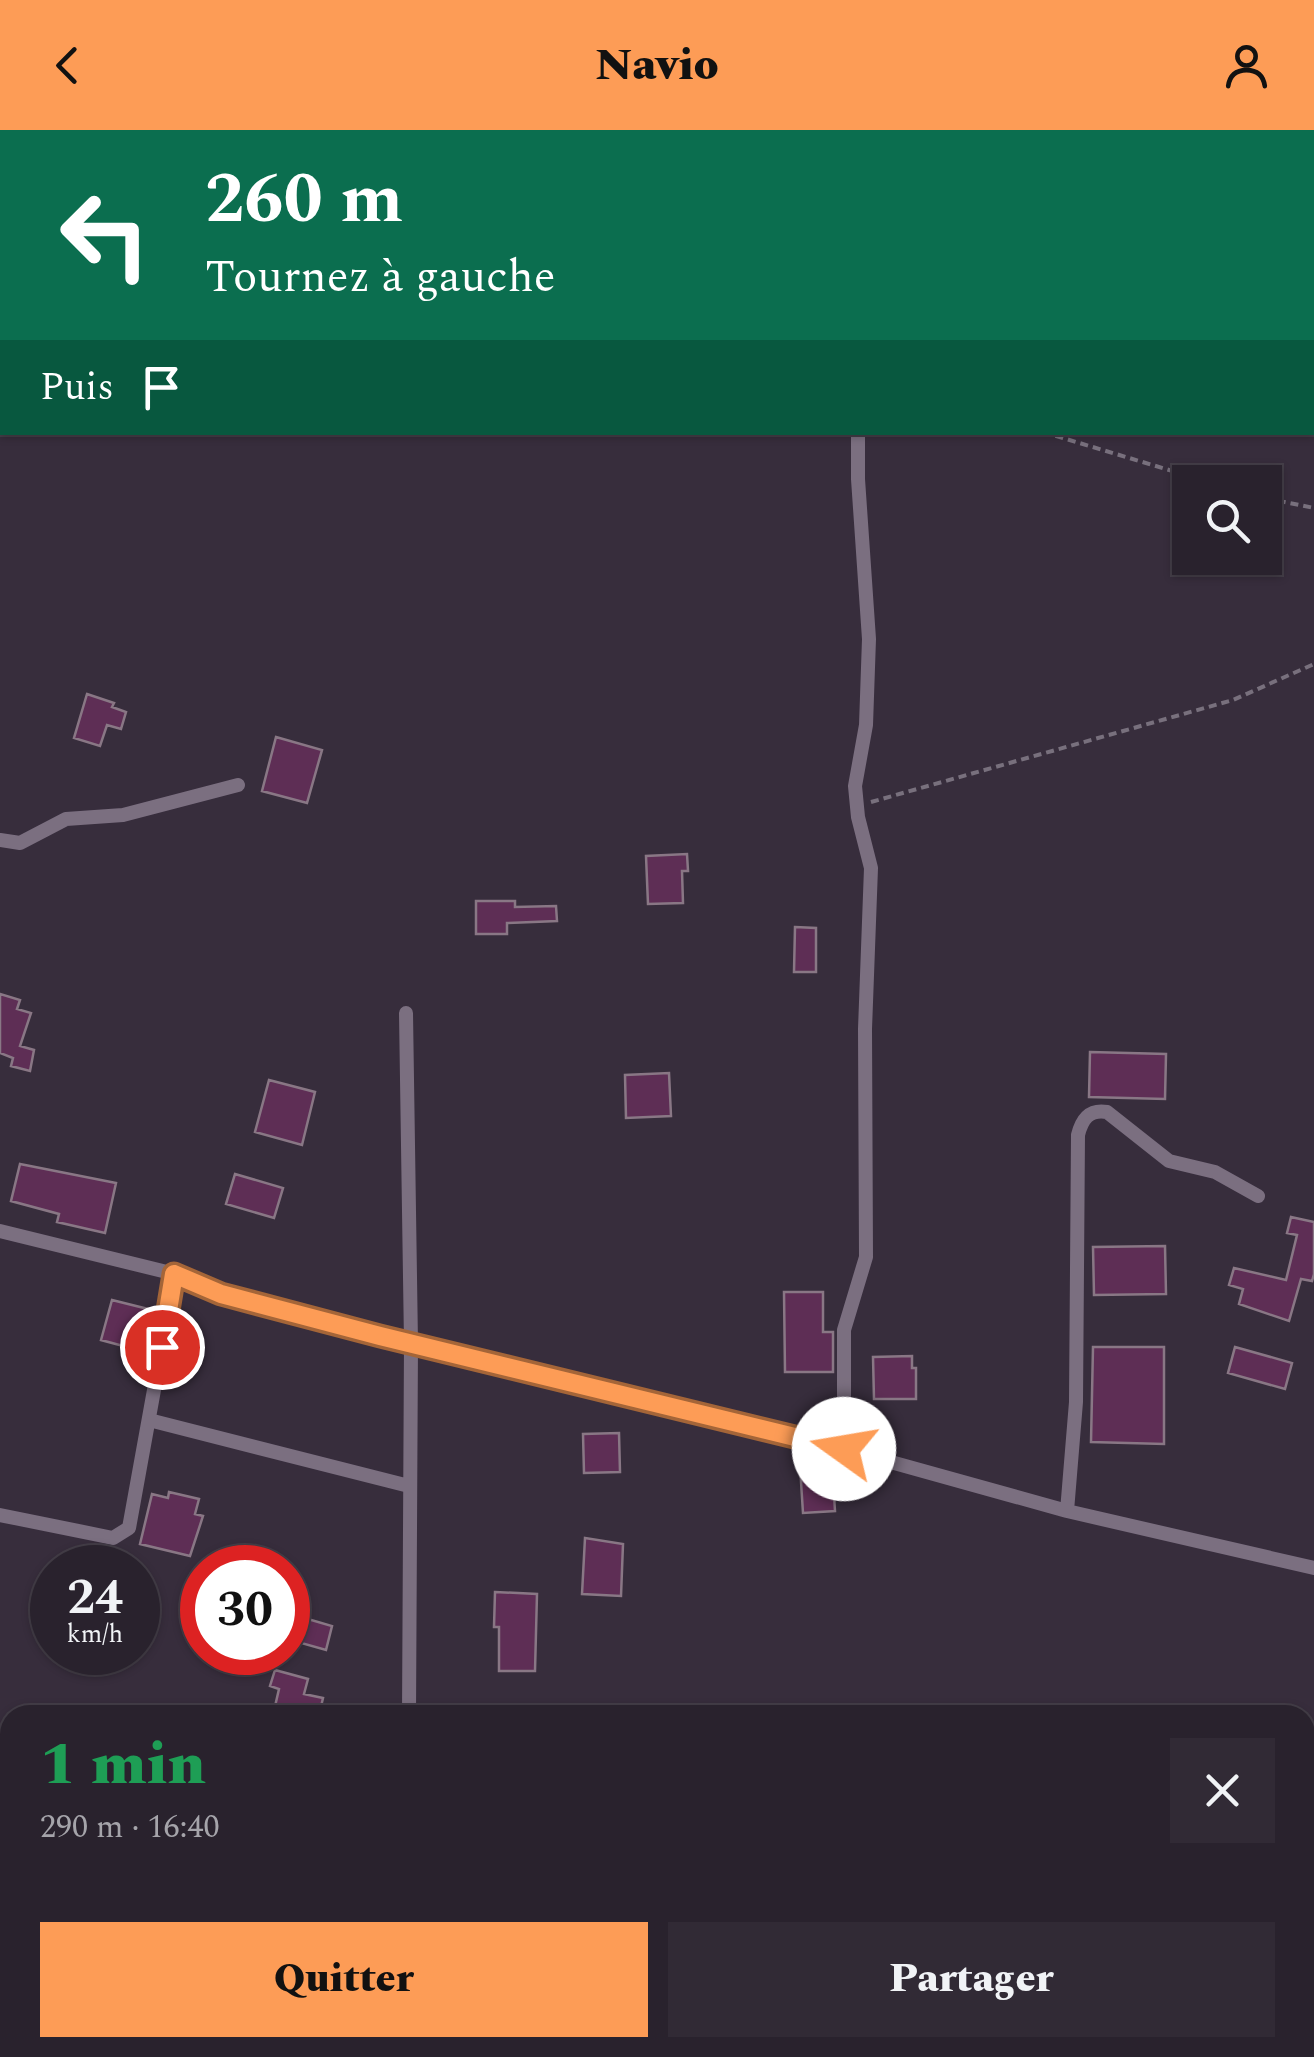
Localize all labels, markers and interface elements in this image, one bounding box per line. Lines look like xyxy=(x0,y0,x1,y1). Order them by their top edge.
text: Navio xyxy=(595,31,719,100)
icon: back xyxy=(40,38,95,93)
icon: person xyxy=(1219,38,1274,93)
text: 260 m xyxy=(205,147,403,253)
icon: left xyxy=(40,170,170,300)
text: Tournez à gauche xyxy=(205,243,556,312)
text: Puis xyxy=(40,359,114,417)
icon: arrive xyxy=(134,360,189,415)
map controls xyxy=(1172,465,1282,575)
button: search xyxy=(1172,465,1282,575)
pin xyxy=(120,1305,205,1390)
icon: arrive xyxy=(135,1320,190,1375)
position arrow xyxy=(792,1397,896,1501)
speed limit sign: 30 xyxy=(180,1545,310,1675)
text: 24 xyxy=(67,1560,123,1636)
text: km/h xyxy=(67,1616,123,1654)
text: 1 min xyxy=(40,1719,206,1811)
button: close xyxy=(1170,1738,1275,1843)
text: 290 m · 16:40 xyxy=(40,1803,220,1852)
button: Quitter xyxy=(40,1922,648,2037)
button: Partager xyxy=(668,1922,1275,2037)

